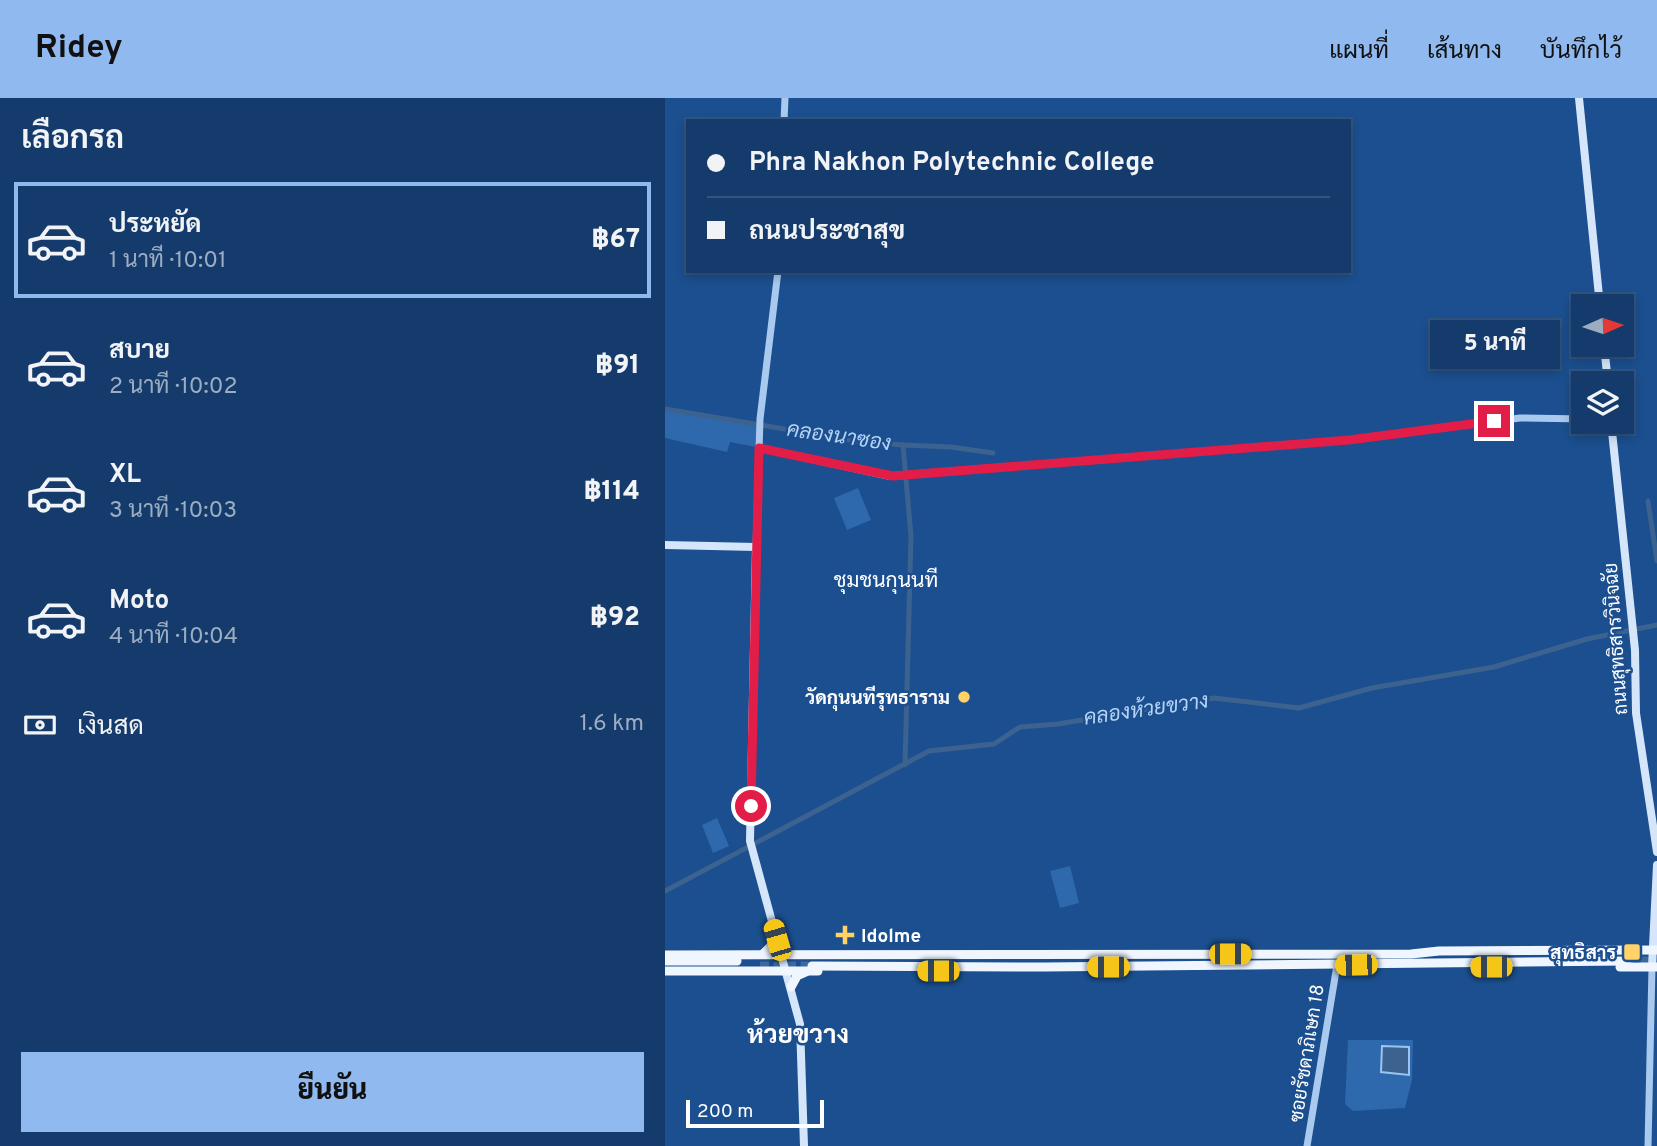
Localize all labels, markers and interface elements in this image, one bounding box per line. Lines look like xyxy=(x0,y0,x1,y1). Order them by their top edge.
text: Ridey xyxy=(35,28,123,70)
text: แผนที่ xyxy=(1329,37,1389,67)
text: เส้นทาง xyxy=(1427,37,1502,67)
text: บันทึกไว้ xyxy=(1540,37,1622,67)
text: เลือกรถ xyxy=(21,120,124,160)
text: Phra Nakhon Polytechnic College xyxy=(749,147,1154,180)
icon: car xyxy=(25,209,88,272)
text: ประหยัด xyxy=(109,209,202,242)
text: ถนนประชาสุข xyxy=(749,216,905,249)
text: ฿67 xyxy=(591,224,640,257)
text: 1 นาที · 10:01 xyxy=(109,247,227,276)
north arrow xyxy=(1571,294,1635,357)
map controls xyxy=(1571,294,1634,434)
callout: 5 นาที xyxy=(1429,320,1559,368)
text: 5 นาที xyxy=(1464,330,1526,359)
icon: car xyxy=(25,335,88,398)
text: สบาย xyxy=(109,335,170,368)
text: ฿91 xyxy=(595,350,640,383)
button: layers xyxy=(1571,371,1634,434)
text: 2 นาที · 10:02 xyxy=(109,373,238,402)
route end xyxy=(1478,405,1510,437)
water label: คลองนาซอง xyxy=(785,417,893,458)
text: XL xyxy=(109,459,141,492)
icon: car xyxy=(25,461,88,524)
text: ฿114 xyxy=(583,476,640,509)
text: 3 นาที · 10:03 xyxy=(109,497,237,526)
street label: ถนนสุทธิสารวินิจฉัย xyxy=(1600,562,1634,716)
district label: ชุมชนกุนนที xyxy=(834,567,938,595)
text: Moto xyxy=(109,585,169,618)
icon: car xyxy=(25,587,88,650)
text: ฿92 xyxy=(590,602,640,635)
text: 4 นาที · 10:04 xyxy=(109,623,238,652)
place label: วัดกุนนทีรุทธาราม xyxy=(805,685,950,712)
water label: คลองห้วยขวาง xyxy=(1082,687,1210,733)
marker: วัดกุนนทีรุทธาราม xyxy=(956,689,972,705)
icon: cash xyxy=(21,706,59,744)
text: 1.6 km xyxy=(579,710,644,739)
text: เงินสด xyxy=(77,711,144,744)
route start xyxy=(735,790,767,822)
car xyxy=(762,917,793,963)
marker: Idolme xyxy=(835,925,855,945)
place label: Idolme xyxy=(861,925,921,949)
place label: สุทธิสาร xyxy=(1550,941,1616,967)
marker: สุทธิสาร xyxy=(1622,942,1642,962)
car xyxy=(1210,944,1252,965)
car xyxy=(1335,954,1378,976)
car xyxy=(1088,957,1130,978)
car xyxy=(1471,957,1513,978)
car xyxy=(918,961,960,982)
street label: ซอยรัชดาภิเษก 18 xyxy=(1285,983,1331,1124)
district label: ห้วยขวาง xyxy=(747,1017,849,1053)
button: ยืนยัน xyxy=(21,1052,644,1132)
scale bar xyxy=(686,1097,824,1129)
text: 200 m xyxy=(697,1100,753,1124)

